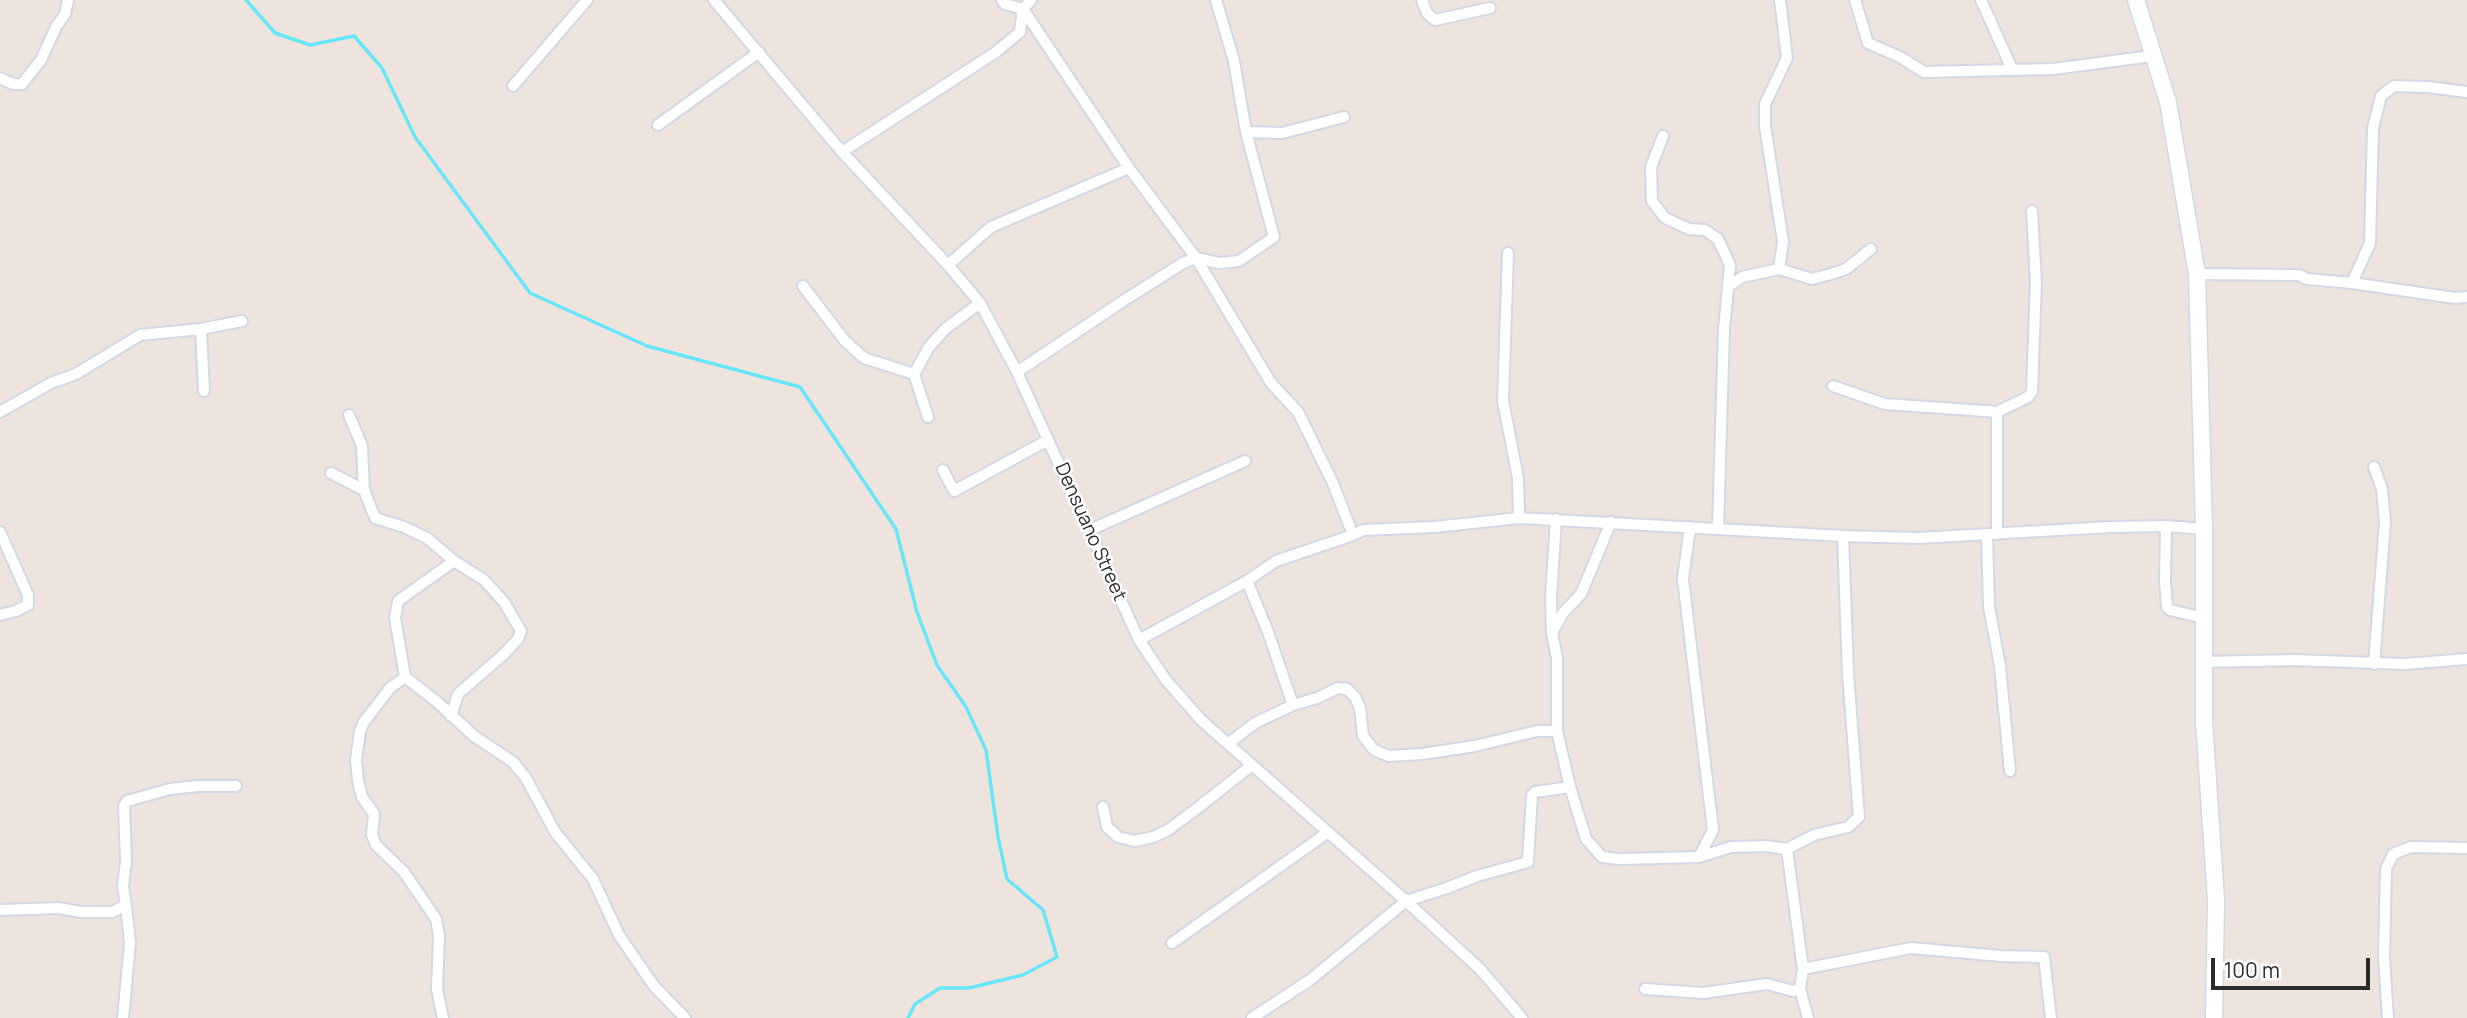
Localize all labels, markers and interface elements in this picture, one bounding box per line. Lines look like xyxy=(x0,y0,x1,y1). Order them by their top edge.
street label: Densuano Street xyxy=(1049,459,1131,605)
scale bar xyxy=(2215,944,2374,988)
text: 100 m xyxy=(2224,956,2280,984)

